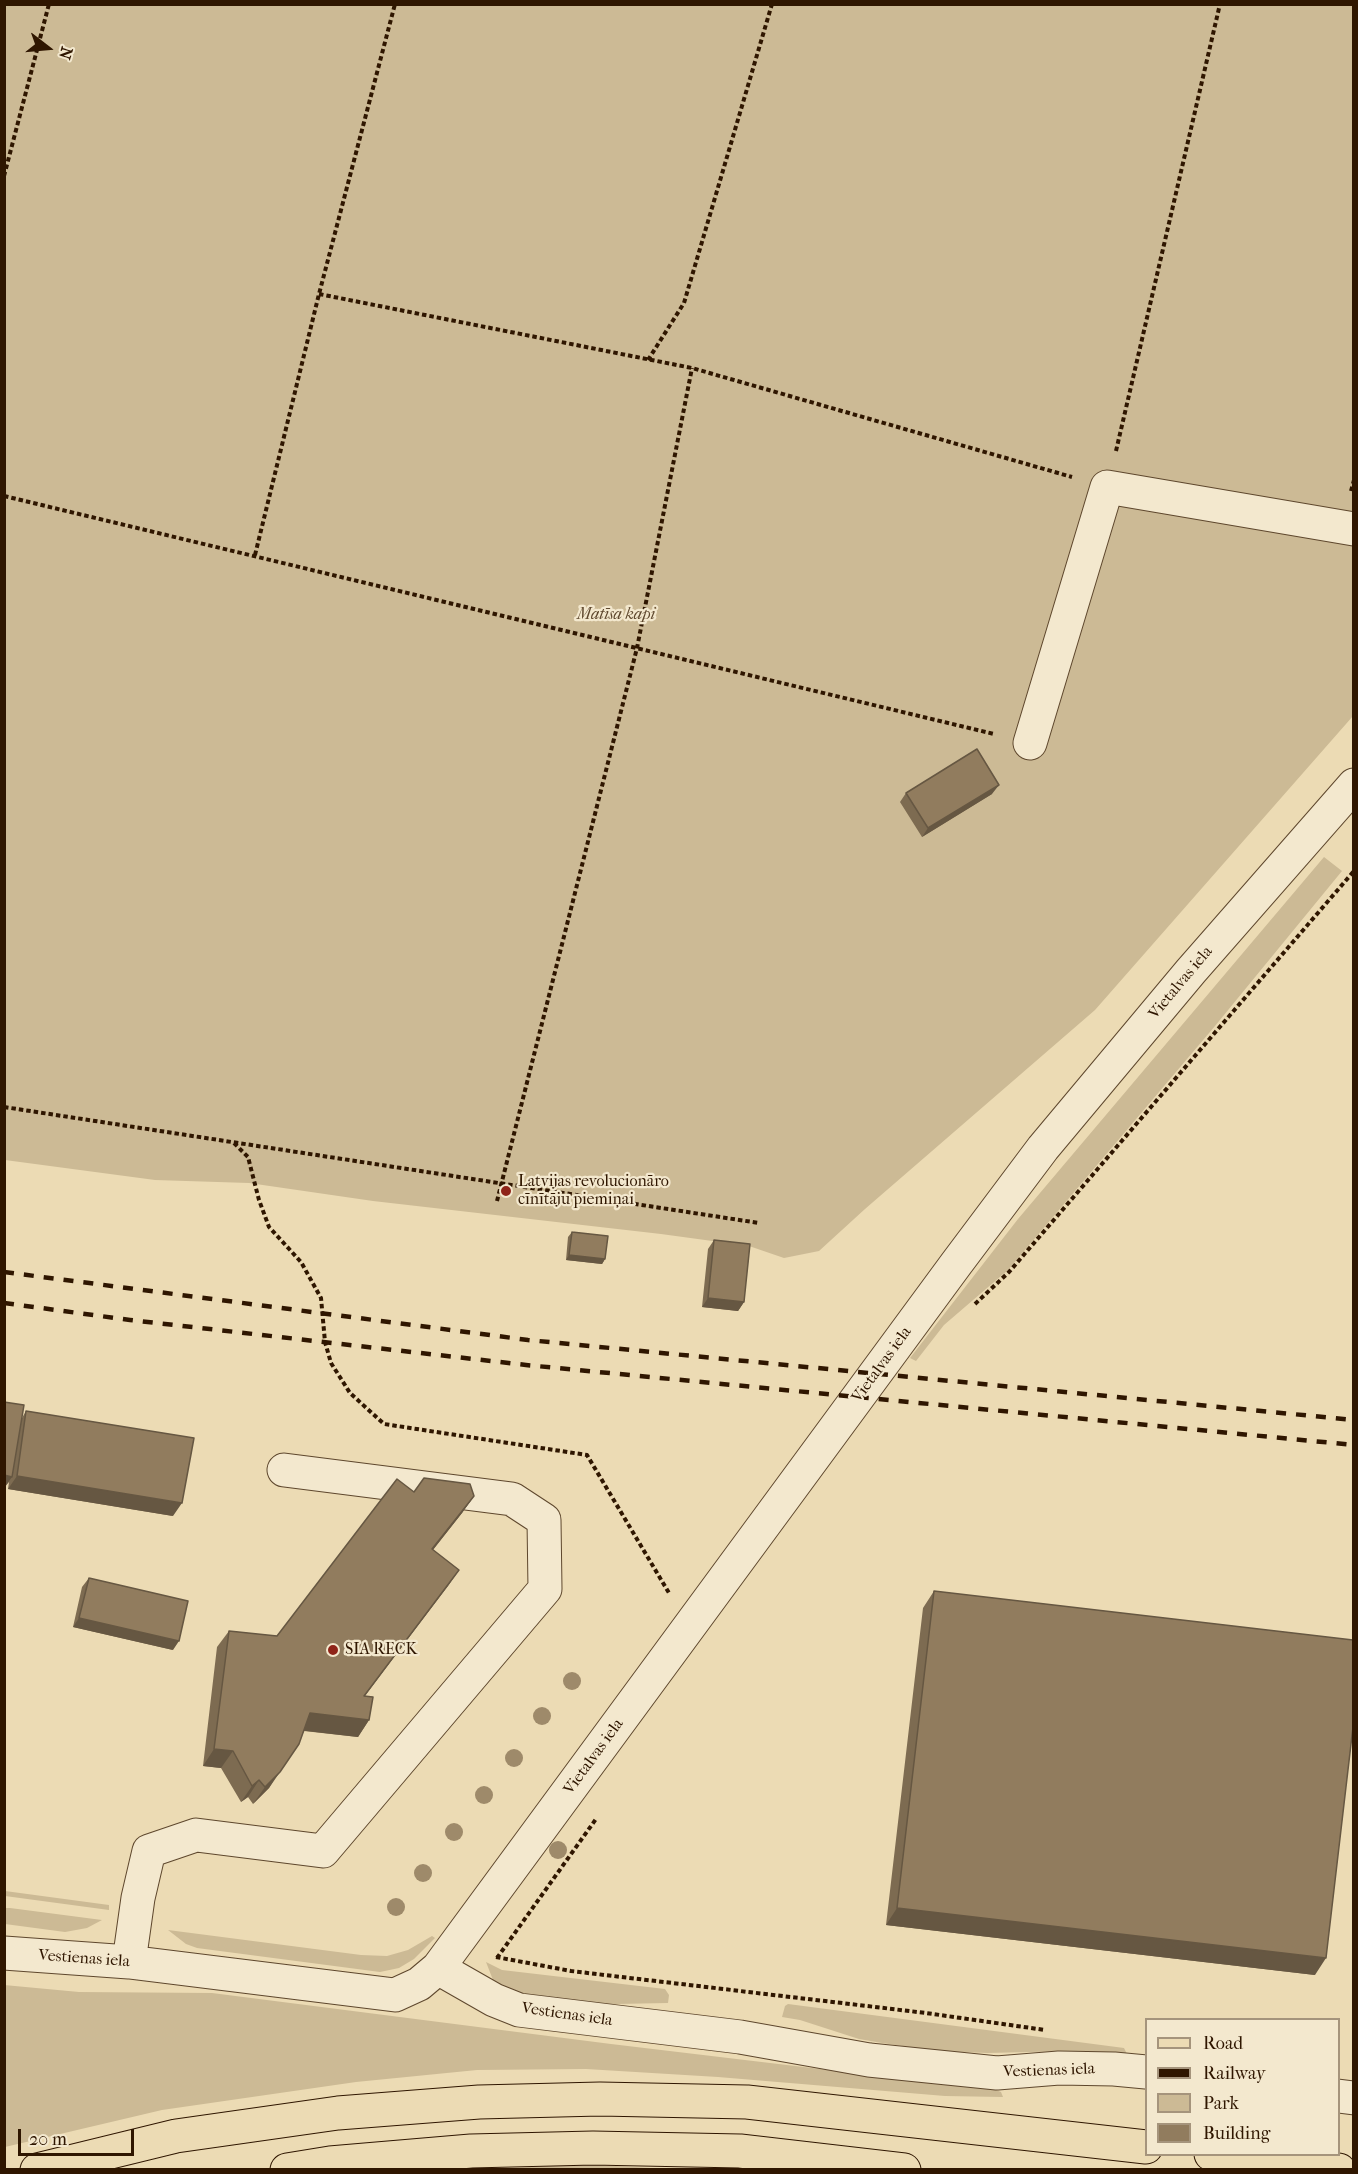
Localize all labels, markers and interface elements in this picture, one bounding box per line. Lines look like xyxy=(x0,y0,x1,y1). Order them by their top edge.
north arrow xyxy=(18,18,78,78)
text: N xyxy=(55,45,77,62)
park label: Matīsa kapi xyxy=(577,605,655,625)
street label: Vietalvas iela xyxy=(1145,943,1217,1023)
place label: Latvijas revolucionāro cīnītāju piemiņai xyxy=(518,1172,669,1210)
marker: Latvijas revolucionāro cīnītāju piemiņai xyxy=(499,1184,513,1198)
street label: Vietalvas iela xyxy=(848,1323,916,1407)
place label: SIA RECK xyxy=(345,1640,417,1660)
marker: SIA RECK xyxy=(326,1643,340,1657)
street label: Vietalvas iela xyxy=(560,1715,628,1799)
street label: Vestienas iela xyxy=(38,1946,130,1972)
street label: Vestienas iela xyxy=(520,1999,614,2031)
legend xyxy=(1145,2018,1340,2156)
text: Road xyxy=(1203,2033,1243,2054)
street label: Vestienas iela xyxy=(1003,2060,1095,2082)
text: Railway xyxy=(1203,2063,1266,2084)
text: Park xyxy=(1203,2093,1239,2114)
scale bar xyxy=(21,2117,136,2155)
text: Building xyxy=(1203,2123,1270,2144)
text: 20 m xyxy=(29,2129,67,2150)

